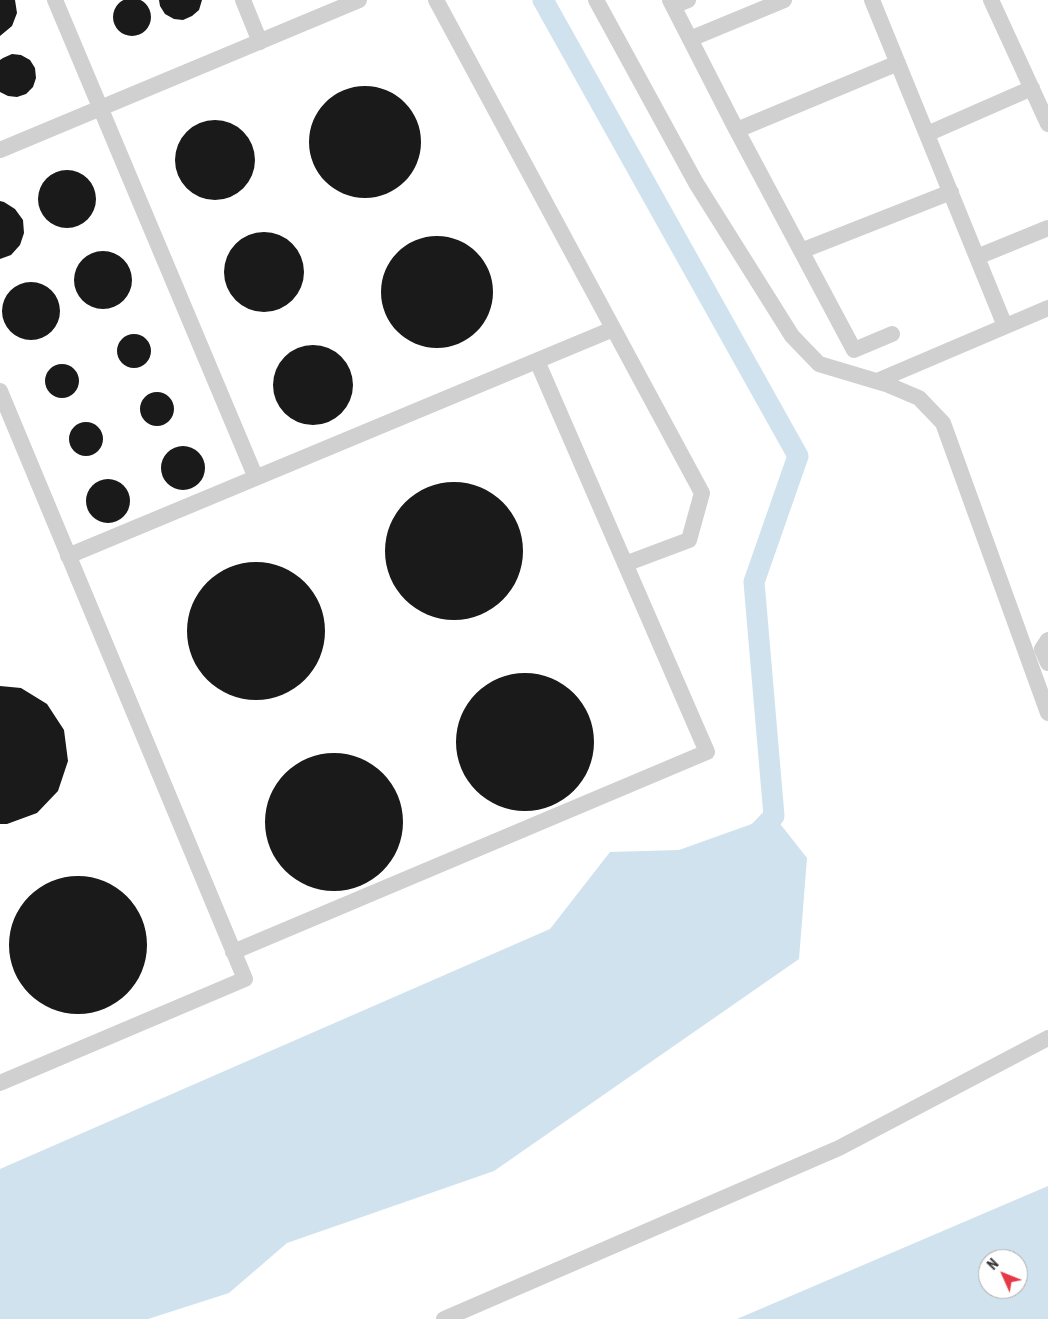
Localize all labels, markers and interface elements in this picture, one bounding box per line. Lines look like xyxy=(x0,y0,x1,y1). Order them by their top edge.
north arrow xyxy=(978,1249,1028,1299)
text: N xyxy=(984,1256,1002,1273)

